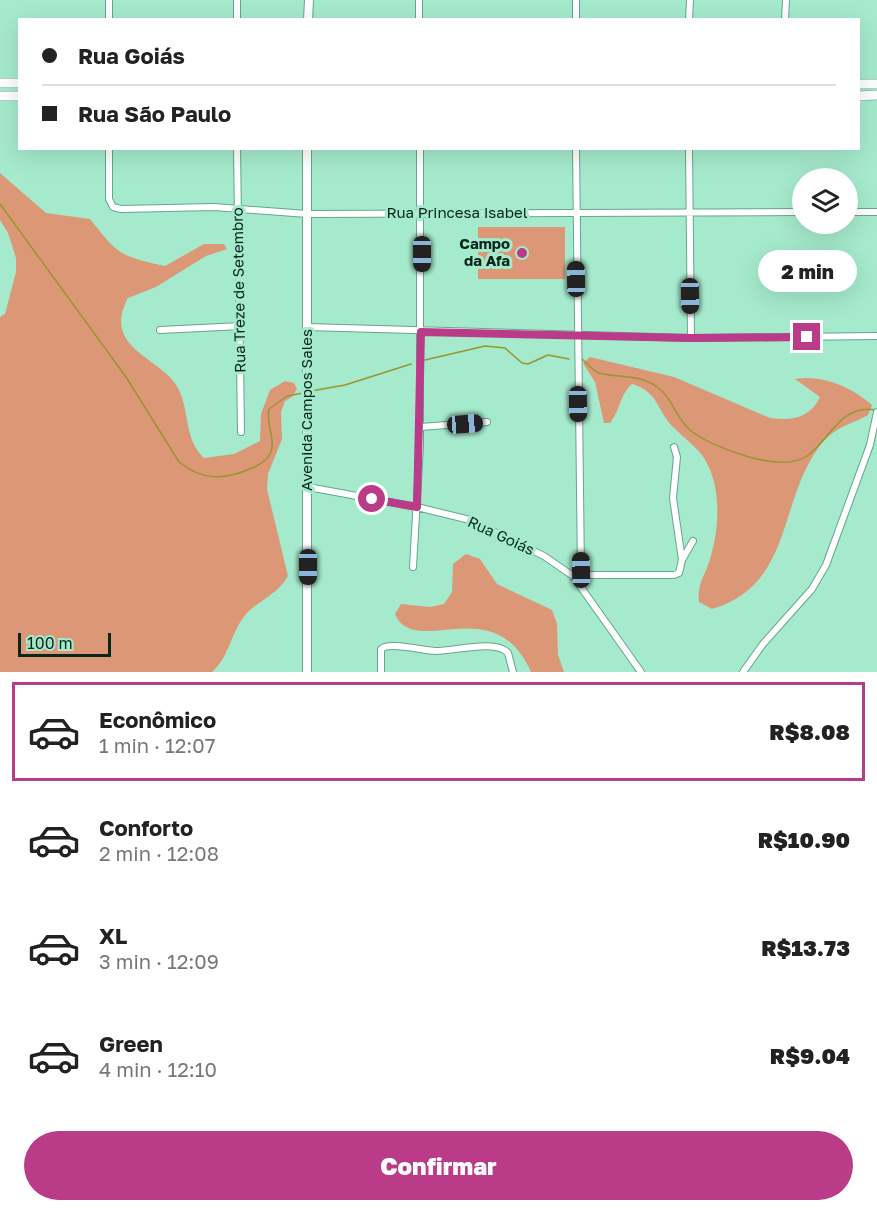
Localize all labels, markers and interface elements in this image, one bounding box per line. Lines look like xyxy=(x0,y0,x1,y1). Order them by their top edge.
text: Rua Goiás xyxy=(78,42,185,69)
text: Rua São Paulo xyxy=(78,100,231,127)
map controls xyxy=(792,168,858,234)
button: layers xyxy=(792,168,858,234)
street label: Rua Princesa Isabel xyxy=(386,203,528,221)
street label: Rua Treze de Setembro xyxy=(228,207,248,373)
place label: Campo da Afa xyxy=(459,234,510,269)
car xyxy=(413,236,431,272)
marker: Campo da Afa xyxy=(515,246,529,260)
callout: 2 min xyxy=(758,250,856,292)
text: 2 min xyxy=(781,259,834,283)
car xyxy=(567,261,585,297)
car xyxy=(681,278,699,314)
route end xyxy=(793,323,820,350)
street label: Avenida Campos Sales xyxy=(297,329,315,491)
car xyxy=(569,386,587,422)
car xyxy=(446,414,484,434)
route start xyxy=(358,485,385,512)
street label: Rua Goiás xyxy=(465,512,538,558)
car xyxy=(299,549,317,585)
car xyxy=(572,552,590,588)
scale bar xyxy=(18,630,111,658)
text: 100 m xyxy=(27,633,73,653)
icon: car xyxy=(27,705,81,759)
text: Econômico xyxy=(99,706,216,733)
text: R$8.08 xyxy=(769,718,850,745)
text: 1 min · 12:07 xyxy=(99,733,215,757)
icon: car xyxy=(27,813,81,867)
text: Conforto xyxy=(99,814,193,841)
text: R$10.90 xyxy=(758,826,850,853)
text: 2 min · 12:08 xyxy=(99,841,219,865)
icon: car xyxy=(27,921,81,975)
text: XL xyxy=(99,922,127,949)
text: R$13.73 xyxy=(761,934,850,961)
text: 3 min · 12:09 xyxy=(99,949,219,973)
icon: car xyxy=(27,1029,81,1083)
text: Green xyxy=(99,1030,163,1057)
text: R$9.04 xyxy=(770,1042,850,1069)
text: 4 min · 12:10 xyxy=(99,1057,217,1081)
button: Confirmar xyxy=(24,1131,853,1200)

